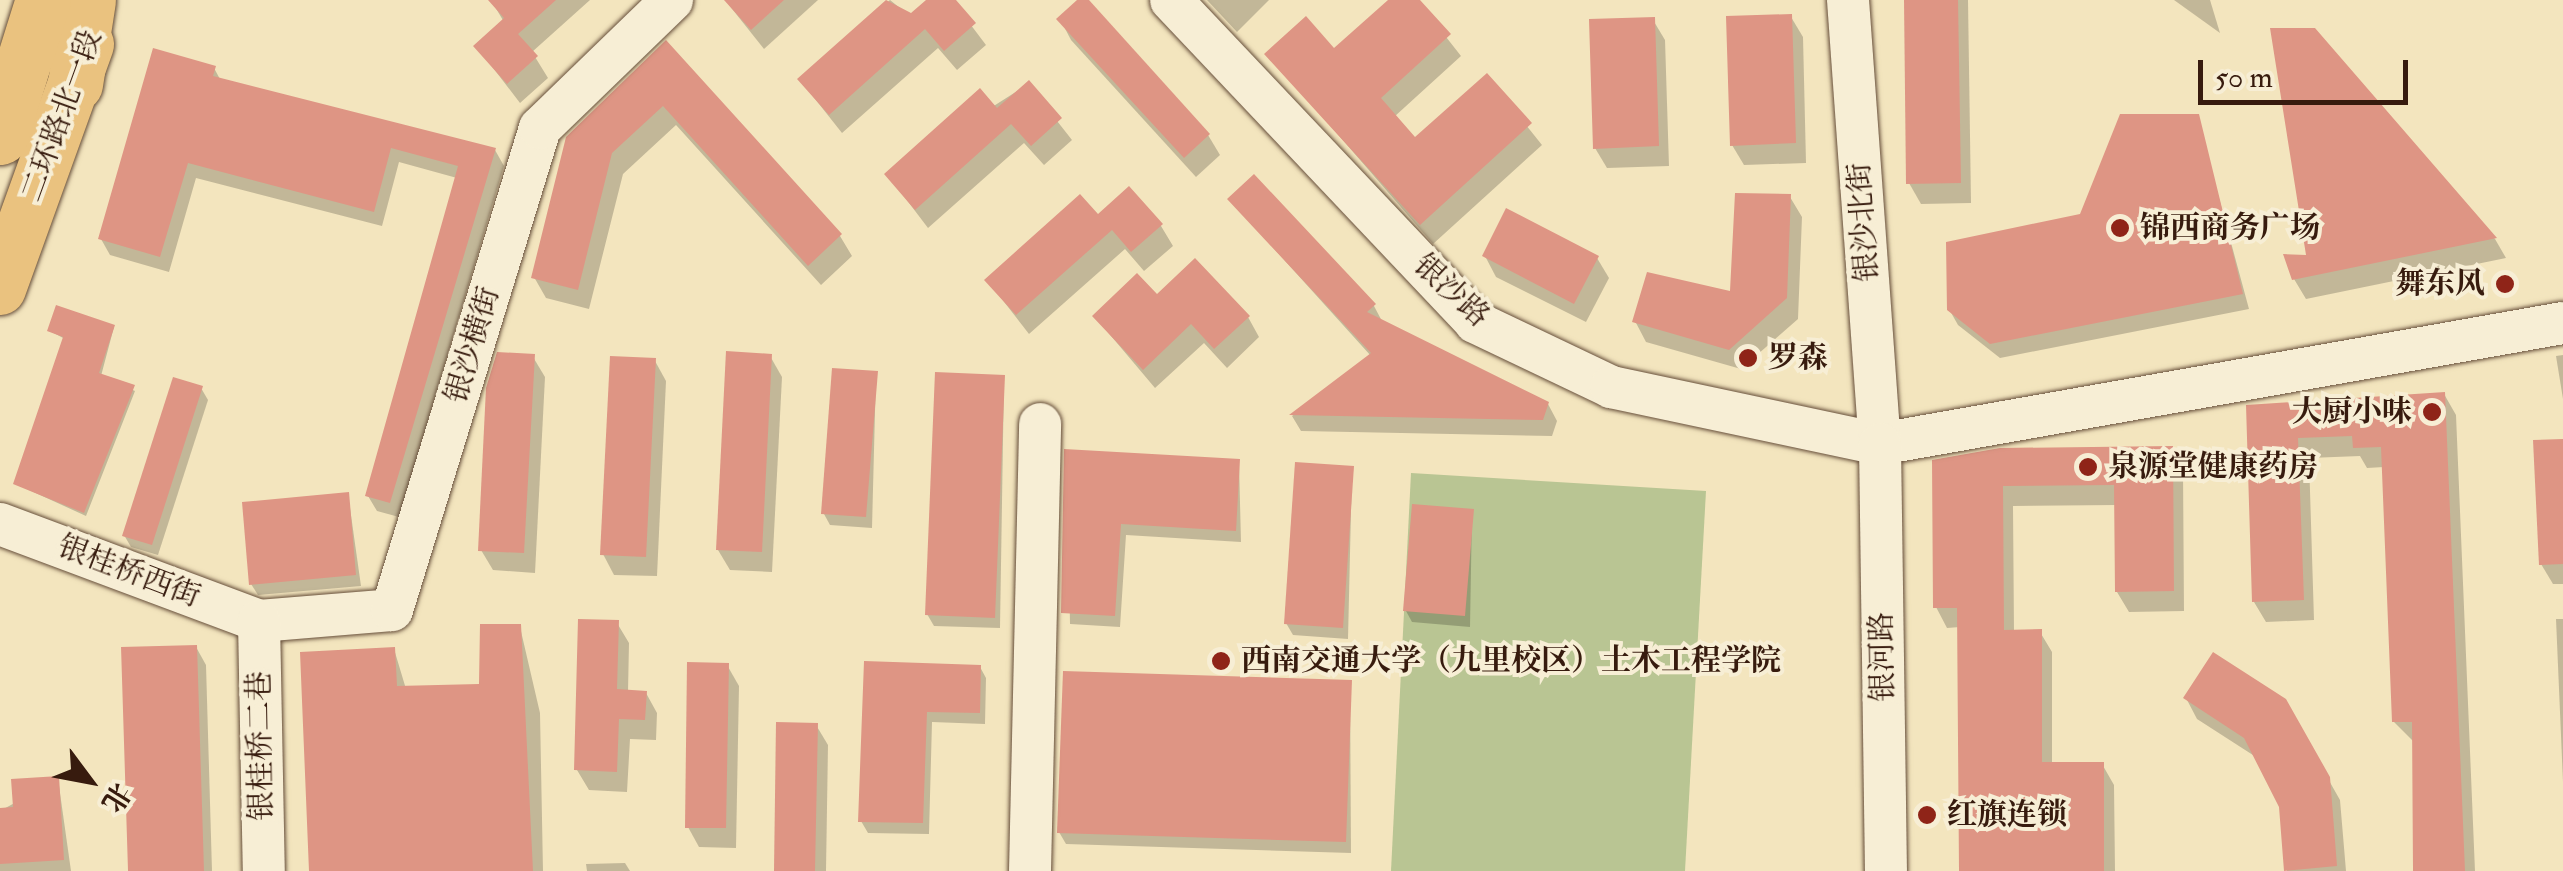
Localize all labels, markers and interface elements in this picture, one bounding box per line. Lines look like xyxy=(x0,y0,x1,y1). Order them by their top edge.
street label: 二环路北一段 xyxy=(14,25,110,207)
scale bar xyxy=(2203,40,2413,102)
text: 50 m xyxy=(2215,59,2273,96)
street label: 银沙北街 xyxy=(1842,161,1886,283)
place label: 锦西商务广场 xyxy=(2140,210,2320,246)
marker: 锦西商务广场 xyxy=(2109,217,2131,239)
street label: 银沙路 xyxy=(1406,247,1496,335)
place label: 舞东风 xyxy=(2395,266,2485,302)
marker: 舞东风 xyxy=(2494,273,2516,295)
street label: 银沙横街 xyxy=(438,282,508,408)
place label: 罗森 xyxy=(1768,340,1828,376)
marker: 罗森 xyxy=(1737,347,1759,369)
place label: 大厨小味 xyxy=(2292,394,2412,430)
marker: 大厨小味 xyxy=(2421,401,2443,423)
place label: 泉源堂健康药房 xyxy=(2108,449,2318,485)
marker: 泉源堂健康药房 xyxy=(2077,456,2099,478)
street label: 银桂桥西街 xyxy=(53,528,205,616)
street label: 银河路 xyxy=(1864,612,1902,702)
place label: 西南交通大学（九里校区）土木工程学院 xyxy=(1241,643,1781,679)
marker: 西南交通大学（九里校区）土木工程学院 xyxy=(1210,650,1232,672)
street label: 银桂桥二巷 xyxy=(242,671,280,821)
north arrow xyxy=(40,731,140,831)
text: 北 xyxy=(94,776,138,818)
place label: 红旗连锁 xyxy=(1947,797,2067,833)
marker: 红旗连锁 xyxy=(1916,804,1938,826)

